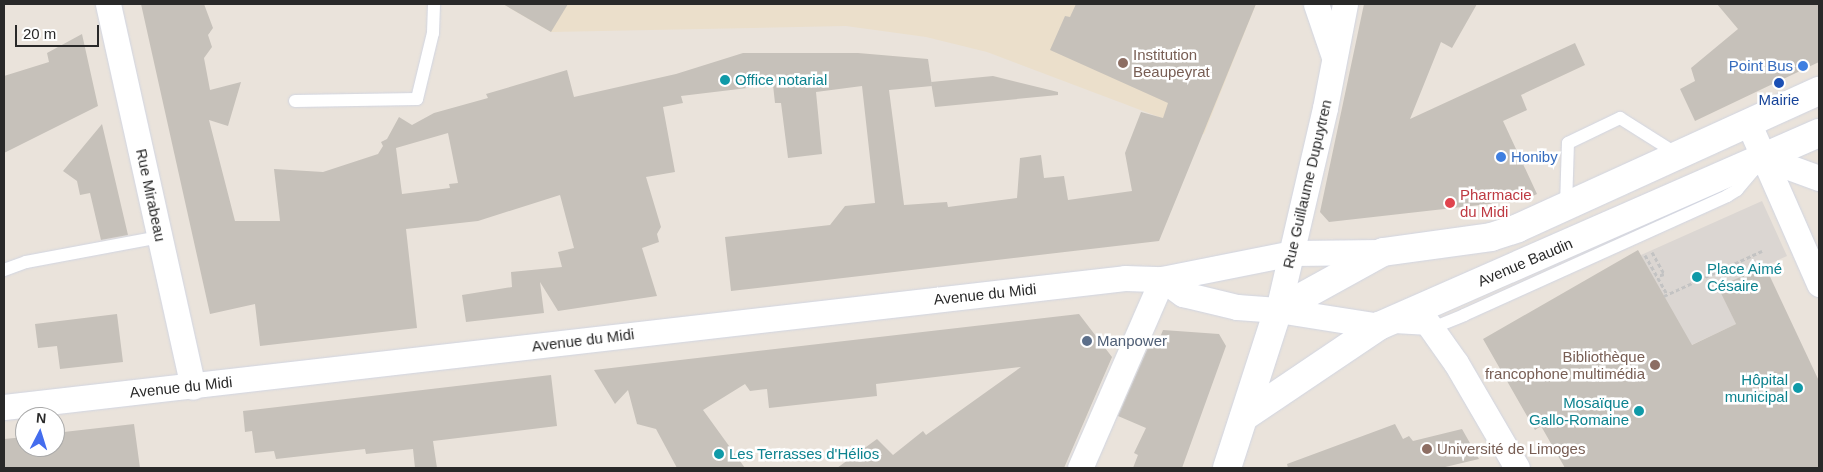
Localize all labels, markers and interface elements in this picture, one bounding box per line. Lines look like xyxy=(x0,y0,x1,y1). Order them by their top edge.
scale bar xyxy=(18,15,101,47)
text: 20 m xyxy=(23,25,56,42)
place label: Institution Beaupeyrat xyxy=(1133,45,1210,80)
marker: Institution Beaupeyrat xyxy=(1117,57,1129,69)
place label: Point Bus xyxy=(1729,57,1793,75)
marker: Point Bus xyxy=(1797,60,1809,72)
place label: Office notarial xyxy=(735,71,827,89)
marker: Office notarial xyxy=(719,74,731,86)
marker: Mairie xyxy=(1773,77,1785,89)
place label: Mairie xyxy=(1759,91,1799,109)
street label: Rue Guillaume Dupuytren xyxy=(1279,98,1335,270)
street label: Rue Mirabeau xyxy=(132,147,170,243)
place label: Honiby xyxy=(1511,148,1558,166)
marker: Honiby xyxy=(1495,151,1507,163)
place label: Pharmacie du Midi xyxy=(1460,185,1532,220)
marker: Pharmacie du Midi xyxy=(1444,197,1456,209)
street label: Avenue Baudin xyxy=(1475,234,1575,290)
place label: Place Aimé Césaire xyxy=(1707,259,1783,294)
marker: Place Aimé Césaire xyxy=(1691,271,1703,283)
street label: Avenue du Midi xyxy=(933,280,1037,308)
street label: Avenue du Midi xyxy=(531,325,635,355)
place label: Manpower xyxy=(1097,332,1167,350)
marker: Manpower xyxy=(1081,335,1093,347)
place label: Bibliothèque francophone multimédia xyxy=(1485,347,1645,382)
marker: Bibliothèque francophone multimédia xyxy=(1649,359,1661,371)
place label: Hôpital municipal xyxy=(1725,370,1788,405)
street label: Avenue du Midi xyxy=(129,373,233,401)
marker: Hôpital municipal xyxy=(1792,382,1804,394)
place label: Mosaïque Gallo-Romaine xyxy=(1529,393,1629,428)
marker: Mosaïque Gallo-Romaine xyxy=(1633,405,1645,417)
north arrow xyxy=(15,407,65,457)
text: N xyxy=(35,410,47,426)
place label: Université de Limoges xyxy=(1437,440,1585,458)
marker: Université de Limoges xyxy=(1421,443,1433,455)
place label: Les Terrasses d'Hélios xyxy=(729,445,879,463)
marker: Les Terrasses d'Hélios xyxy=(713,448,725,460)

